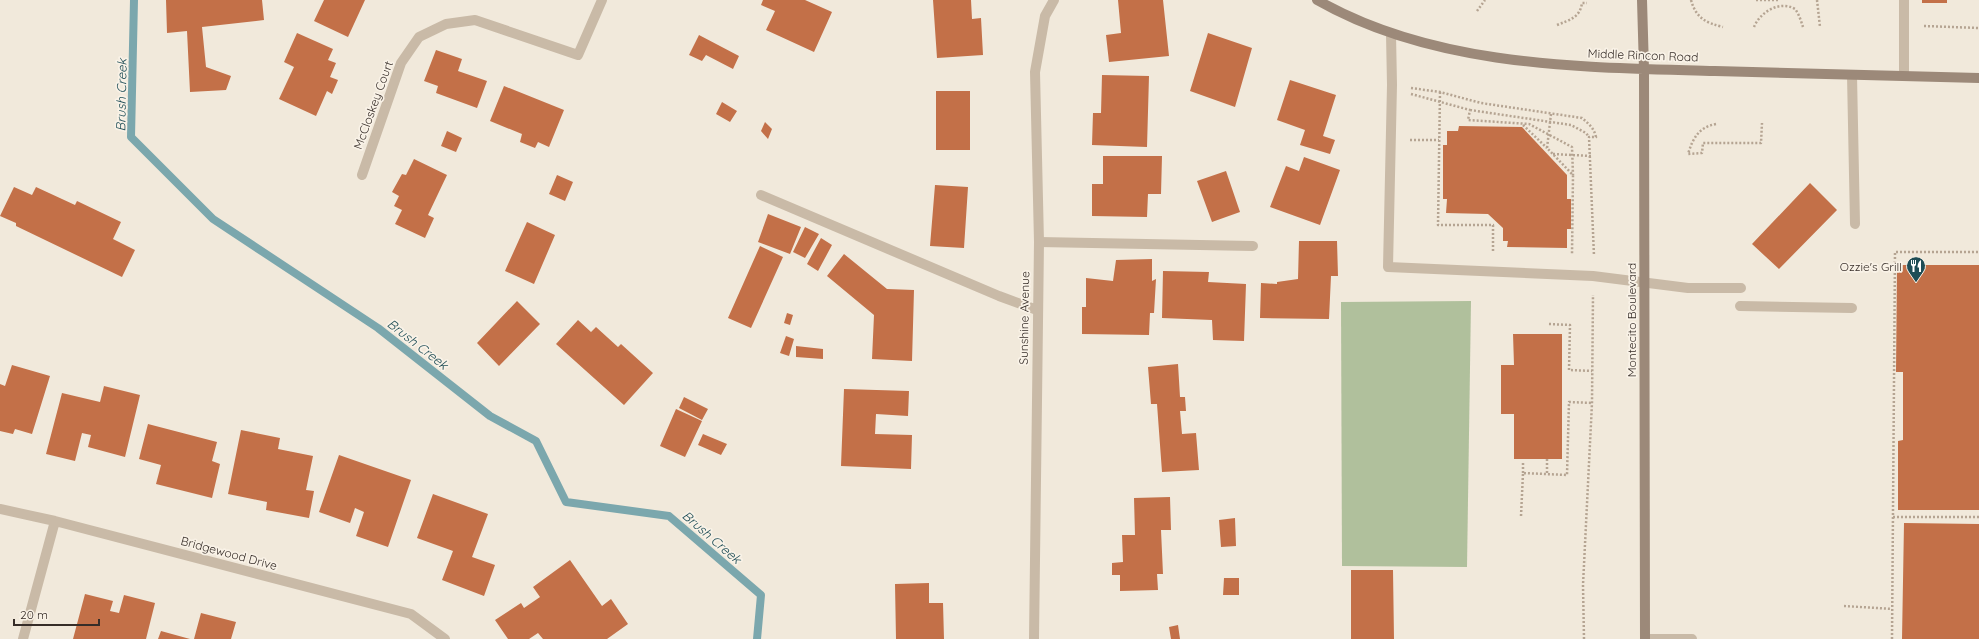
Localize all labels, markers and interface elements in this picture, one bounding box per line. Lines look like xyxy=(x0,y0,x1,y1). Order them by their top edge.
street label: Middle Rincon Road xyxy=(1587,46,1699,64)
water label: Brush Creek xyxy=(112,57,130,132)
street label: McCloskey Court xyxy=(350,59,396,151)
restaurant icon: Ozzie's Grill xyxy=(1905,255,1927,283)
place label: Ozzie's Grill xyxy=(1840,259,1902,274)
street label: Montecito Boulevard xyxy=(1624,263,1639,377)
street label: Sunshine Avenue xyxy=(1016,271,1032,365)
water label: Brush Creek xyxy=(384,315,452,373)
water label: Brush Creek xyxy=(679,507,745,568)
street label: Bridgewood Drive xyxy=(179,533,279,573)
scale bar xyxy=(14,601,99,627)
text: 20 m xyxy=(20,607,48,622)

